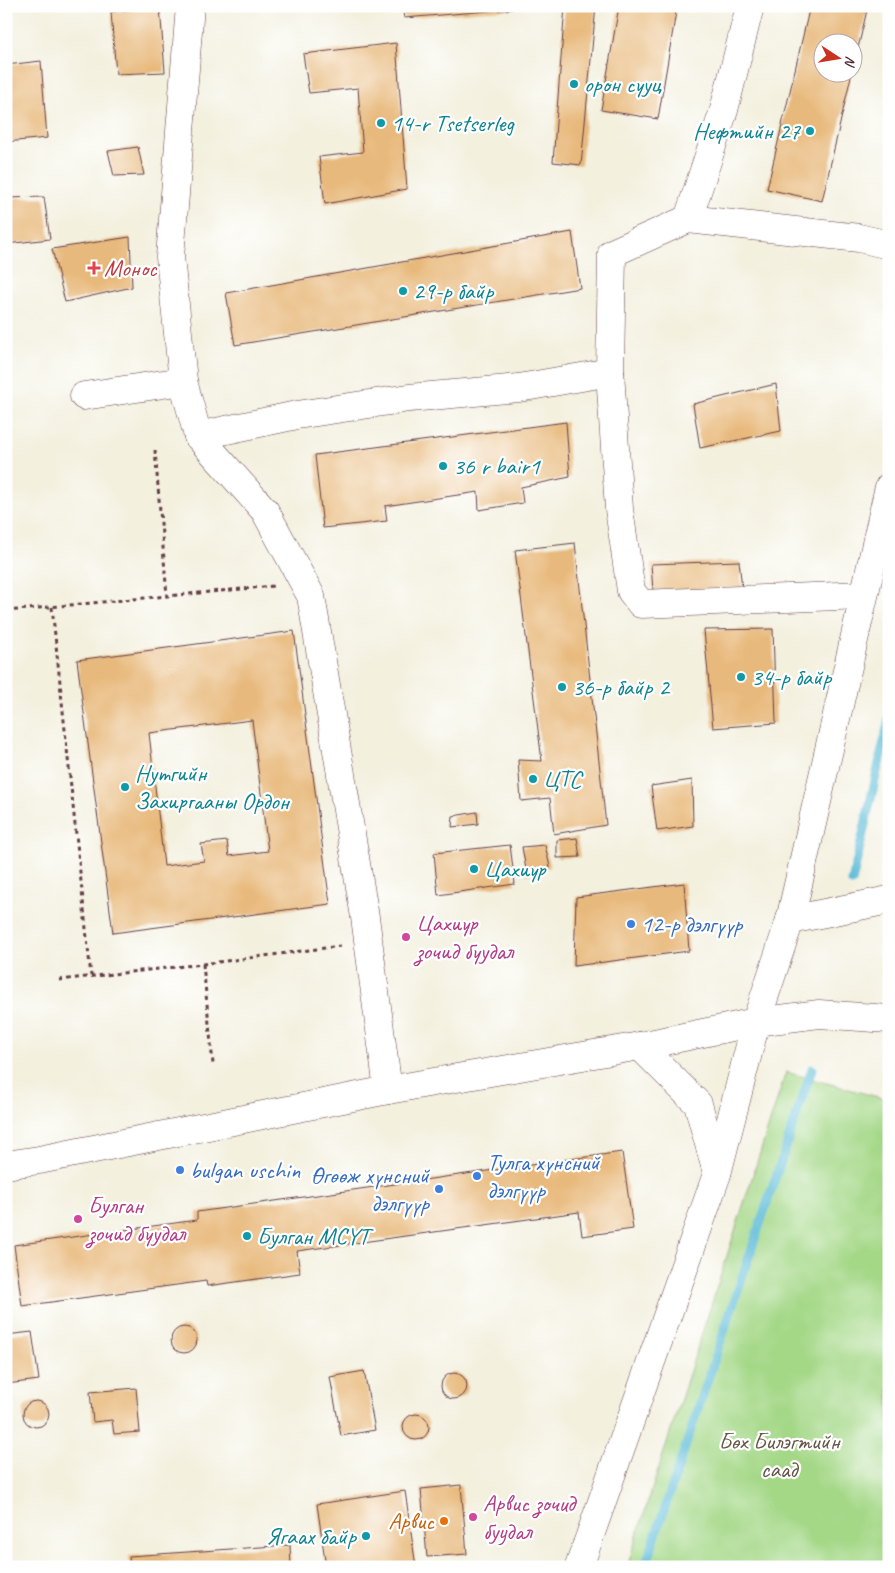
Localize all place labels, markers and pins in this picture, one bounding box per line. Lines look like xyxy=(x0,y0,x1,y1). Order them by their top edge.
place label: орон сууц xyxy=(584,69,662,99)
marker: орон сууц xyxy=(568,78,580,90)
place label: 14-r Tsetserleg xyxy=(391,108,515,138)
place label: Нефтийн 27 xyxy=(693,116,801,146)
marker: 14-r Tsetserleg xyxy=(375,117,387,129)
marker: Нефтийн 27 xyxy=(804,125,816,137)
place label: Монос xyxy=(104,253,158,283)
marker: Монос xyxy=(88,262,100,274)
place label: 29-р байр xyxy=(413,276,494,306)
marker: 29-р байр xyxy=(397,285,409,297)
place label: 36 r bair1 xyxy=(453,451,541,481)
marker: 36 r bair1 xyxy=(437,460,449,472)
place label: 34-р байр xyxy=(751,662,832,692)
marker: 34-р байр xyxy=(735,671,747,683)
place label: 36-р байр 2 xyxy=(572,672,671,702)
marker: 36-р байр 2 xyxy=(556,681,568,693)
place label: Нутгийн Захиргааны Ордон xyxy=(135,758,291,816)
place label: ЦТС xyxy=(543,764,584,794)
marker: ЦТС xyxy=(527,773,539,785)
marker: Нутгийн Захиргааны Ордон xyxy=(119,781,131,793)
place label: Цахиур xyxy=(484,854,547,884)
marker: Цахиур xyxy=(468,863,480,875)
place label: Цахиур зочид буудал xyxy=(413,908,515,967)
place label: 12-р дэлгүүр xyxy=(641,909,743,939)
marker: 12-р дэлгүүр xyxy=(625,918,637,930)
marker: Цахиур зочид буудал xyxy=(400,931,412,943)
place label: Тулга хүнсний дэлгүүр xyxy=(487,1147,601,1205)
place label: bulgan uschin xyxy=(190,1155,301,1185)
place label: Өгөөж хүнсний дэлгүүр xyxy=(310,1160,431,1218)
marker: bulgan uschin xyxy=(174,1164,186,1176)
marker: Тулга хүнсний дэлгүүр xyxy=(471,1170,483,1182)
marker: Өгөөж хүнсний дэлгүүр xyxy=(433,1183,445,1195)
place label: Булган зочид буудал xyxy=(85,1190,187,1249)
marker: Булган зочид буудал xyxy=(72,1213,84,1225)
place label: Булган МСҮТ xyxy=(257,1221,374,1251)
marker: Булган МСҮТ xyxy=(241,1230,253,1242)
place label: Арвис зочид буудал xyxy=(483,1488,578,1546)
place label: Арвис xyxy=(388,1506,435,1536)
marker: Арвис зочид буудал xyxy=(467,1511,479,1523)
marker: Арвис xyxy=(438,1515,450,1527)
place label: Ягаах байр xyxy=(266,1521,357,1551)
marker: Ягаах байр xyxy=(360,1530,372,1542)

